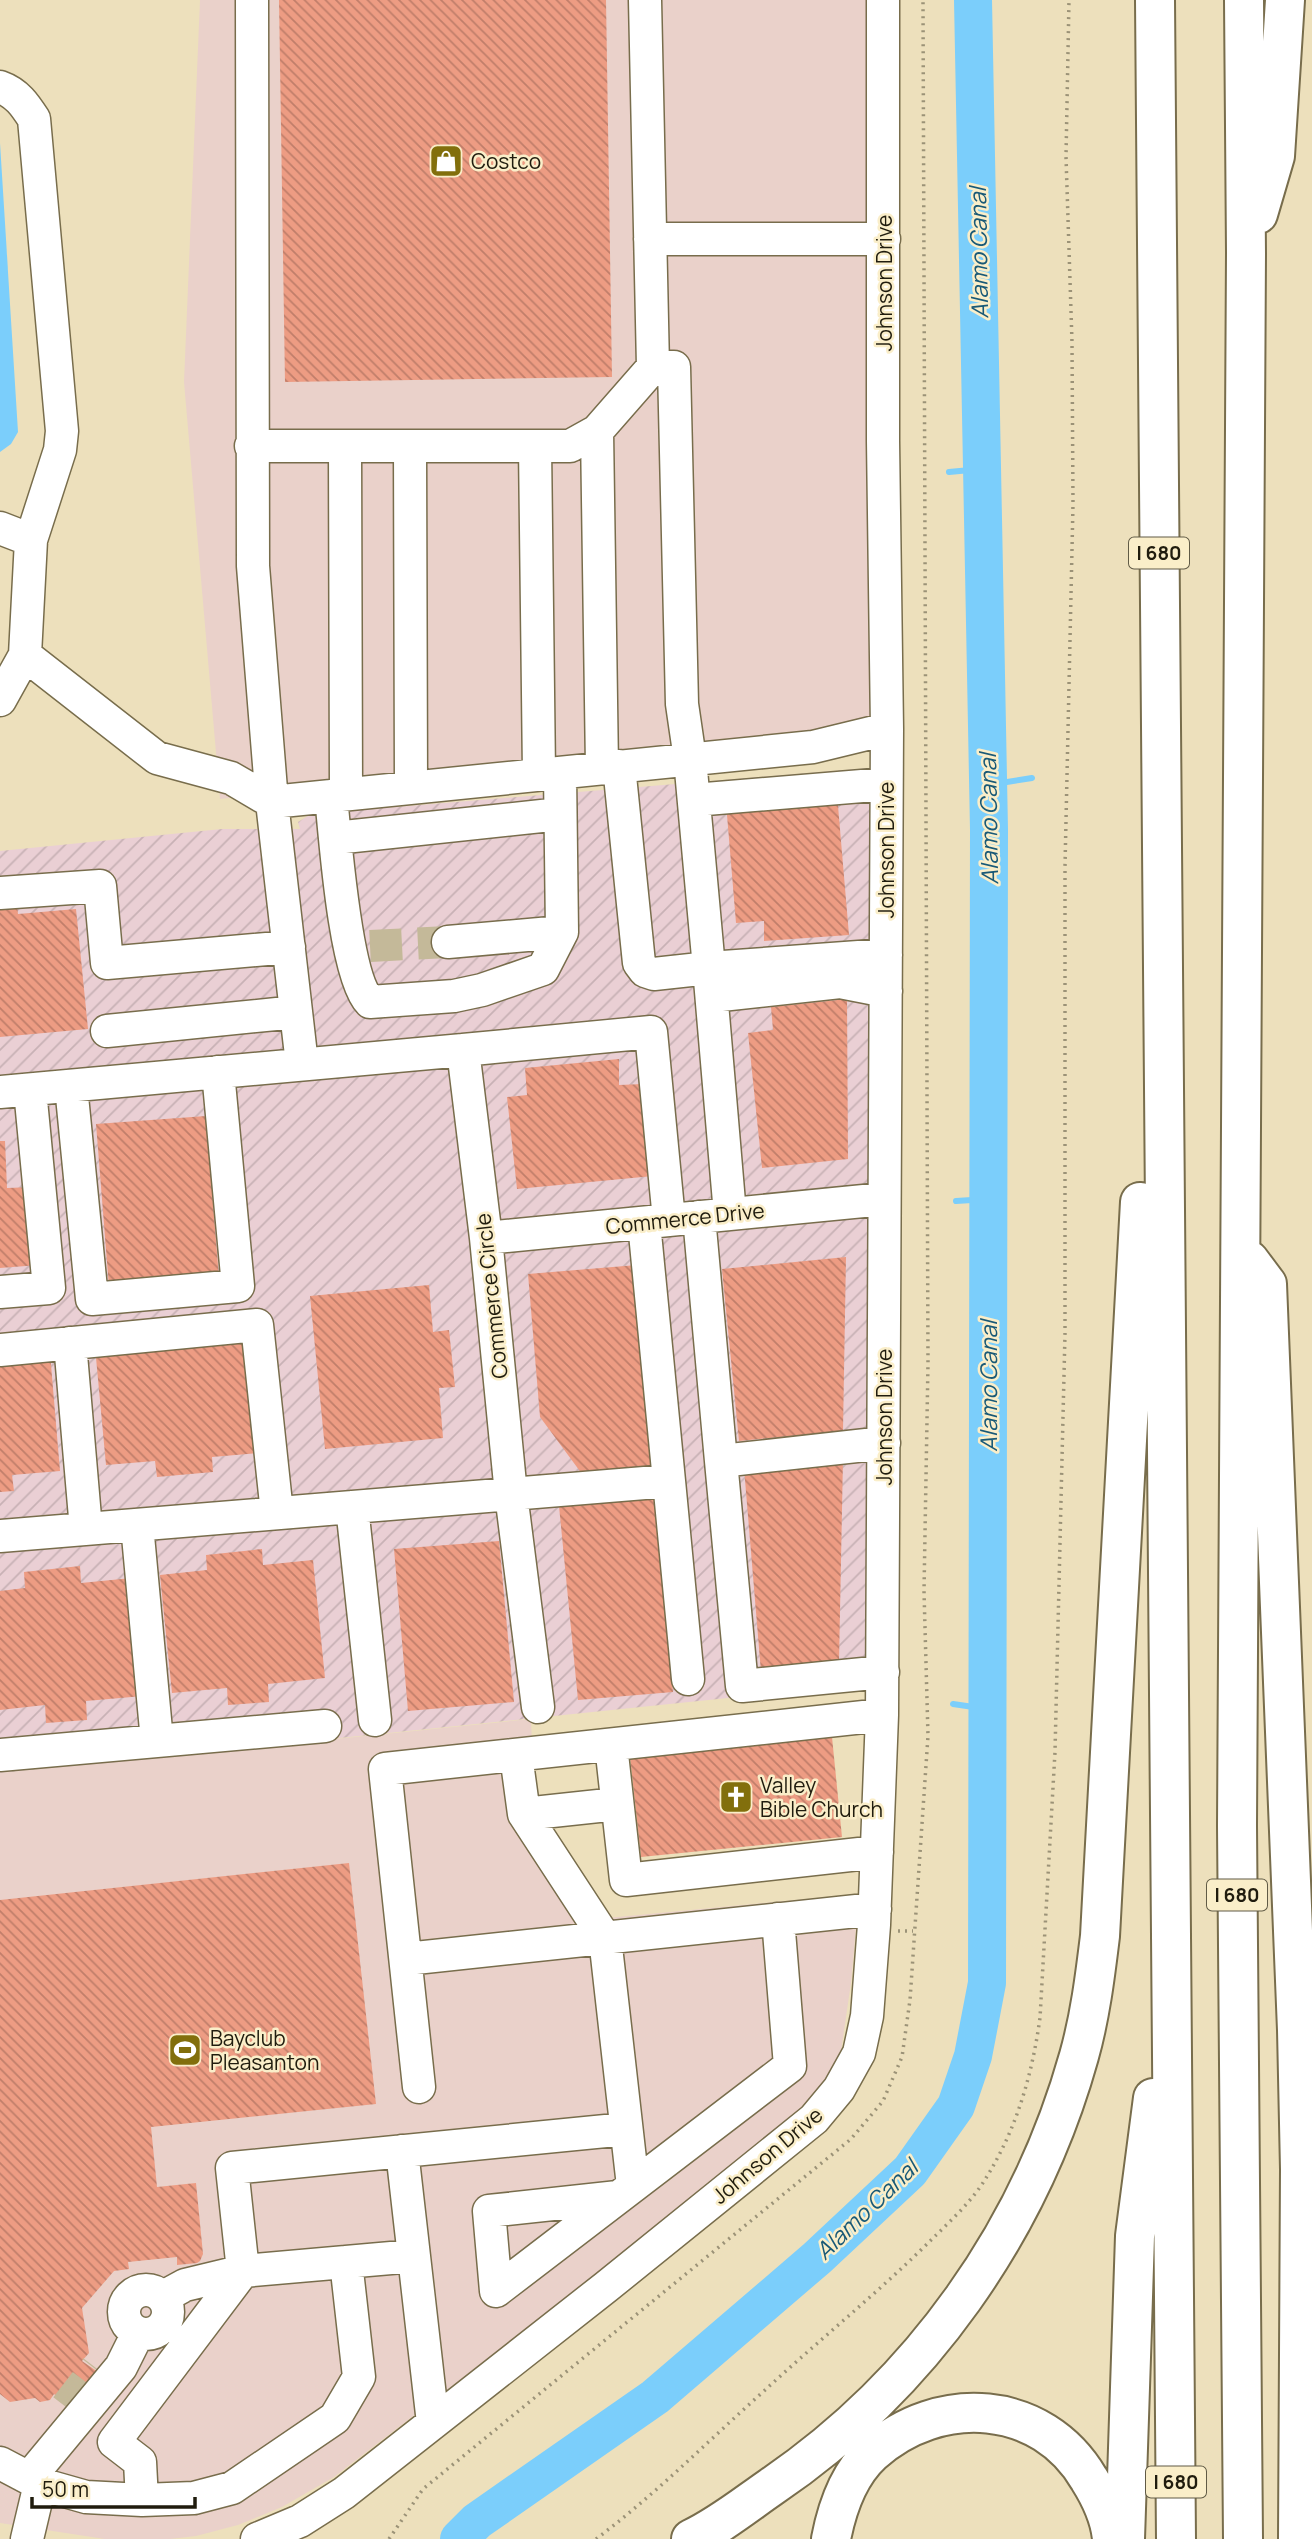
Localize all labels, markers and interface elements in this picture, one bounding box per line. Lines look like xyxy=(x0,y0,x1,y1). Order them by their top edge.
shop icon: Costco xyxy=(427,142,465,180)
place label: Costco xyxy=(471,147,541,175)
water label: Alamo Canal xyxy=(961,184,995,319)
street label: Johnson Drive xyxy=(870,215,898,351)
road number: I 680 xyxy=(1129,538,1189,568)
water label: Alamo Canal xyxy=(971,750,1005,885)
street label: Johnson Drive xyxy=(872,782,900,918)
street label: Commerce Drive xyxy=(604,1196,766,1240)
street label: Commerce Circle xyxy=(468,1212,514,1380)
water label: Alamo Canal xyxy=(972,1318,1004,1452)
street label: Johnson Drive xyxy=(870,1349,898,1485)
place label: Valley Bible Church xyxy=(760,1771,883,1823)
church icon: Valley Bible Church xyxy=(717,1778,755,1816)
road number: I 680 xyxy=(1207,1880,1267,1910)
place label: Bayclub Pleasanton xyxy=(210,2024,319,2076)
sports icon: Bayclub Pleasanton xyxy=(166,2031,204,2069)
street label: Johnson Drive xyxy=(706,2100,828,2210)
water label: Alamo Canal xyxy=(808,2150,926,2266)
scale bar xyxy=(32,2466,194,2510)
road number: I 680 xyxy=(1146,2466,1206,2498)
text: 50 m xyxy=(42,2475,89,2503)

